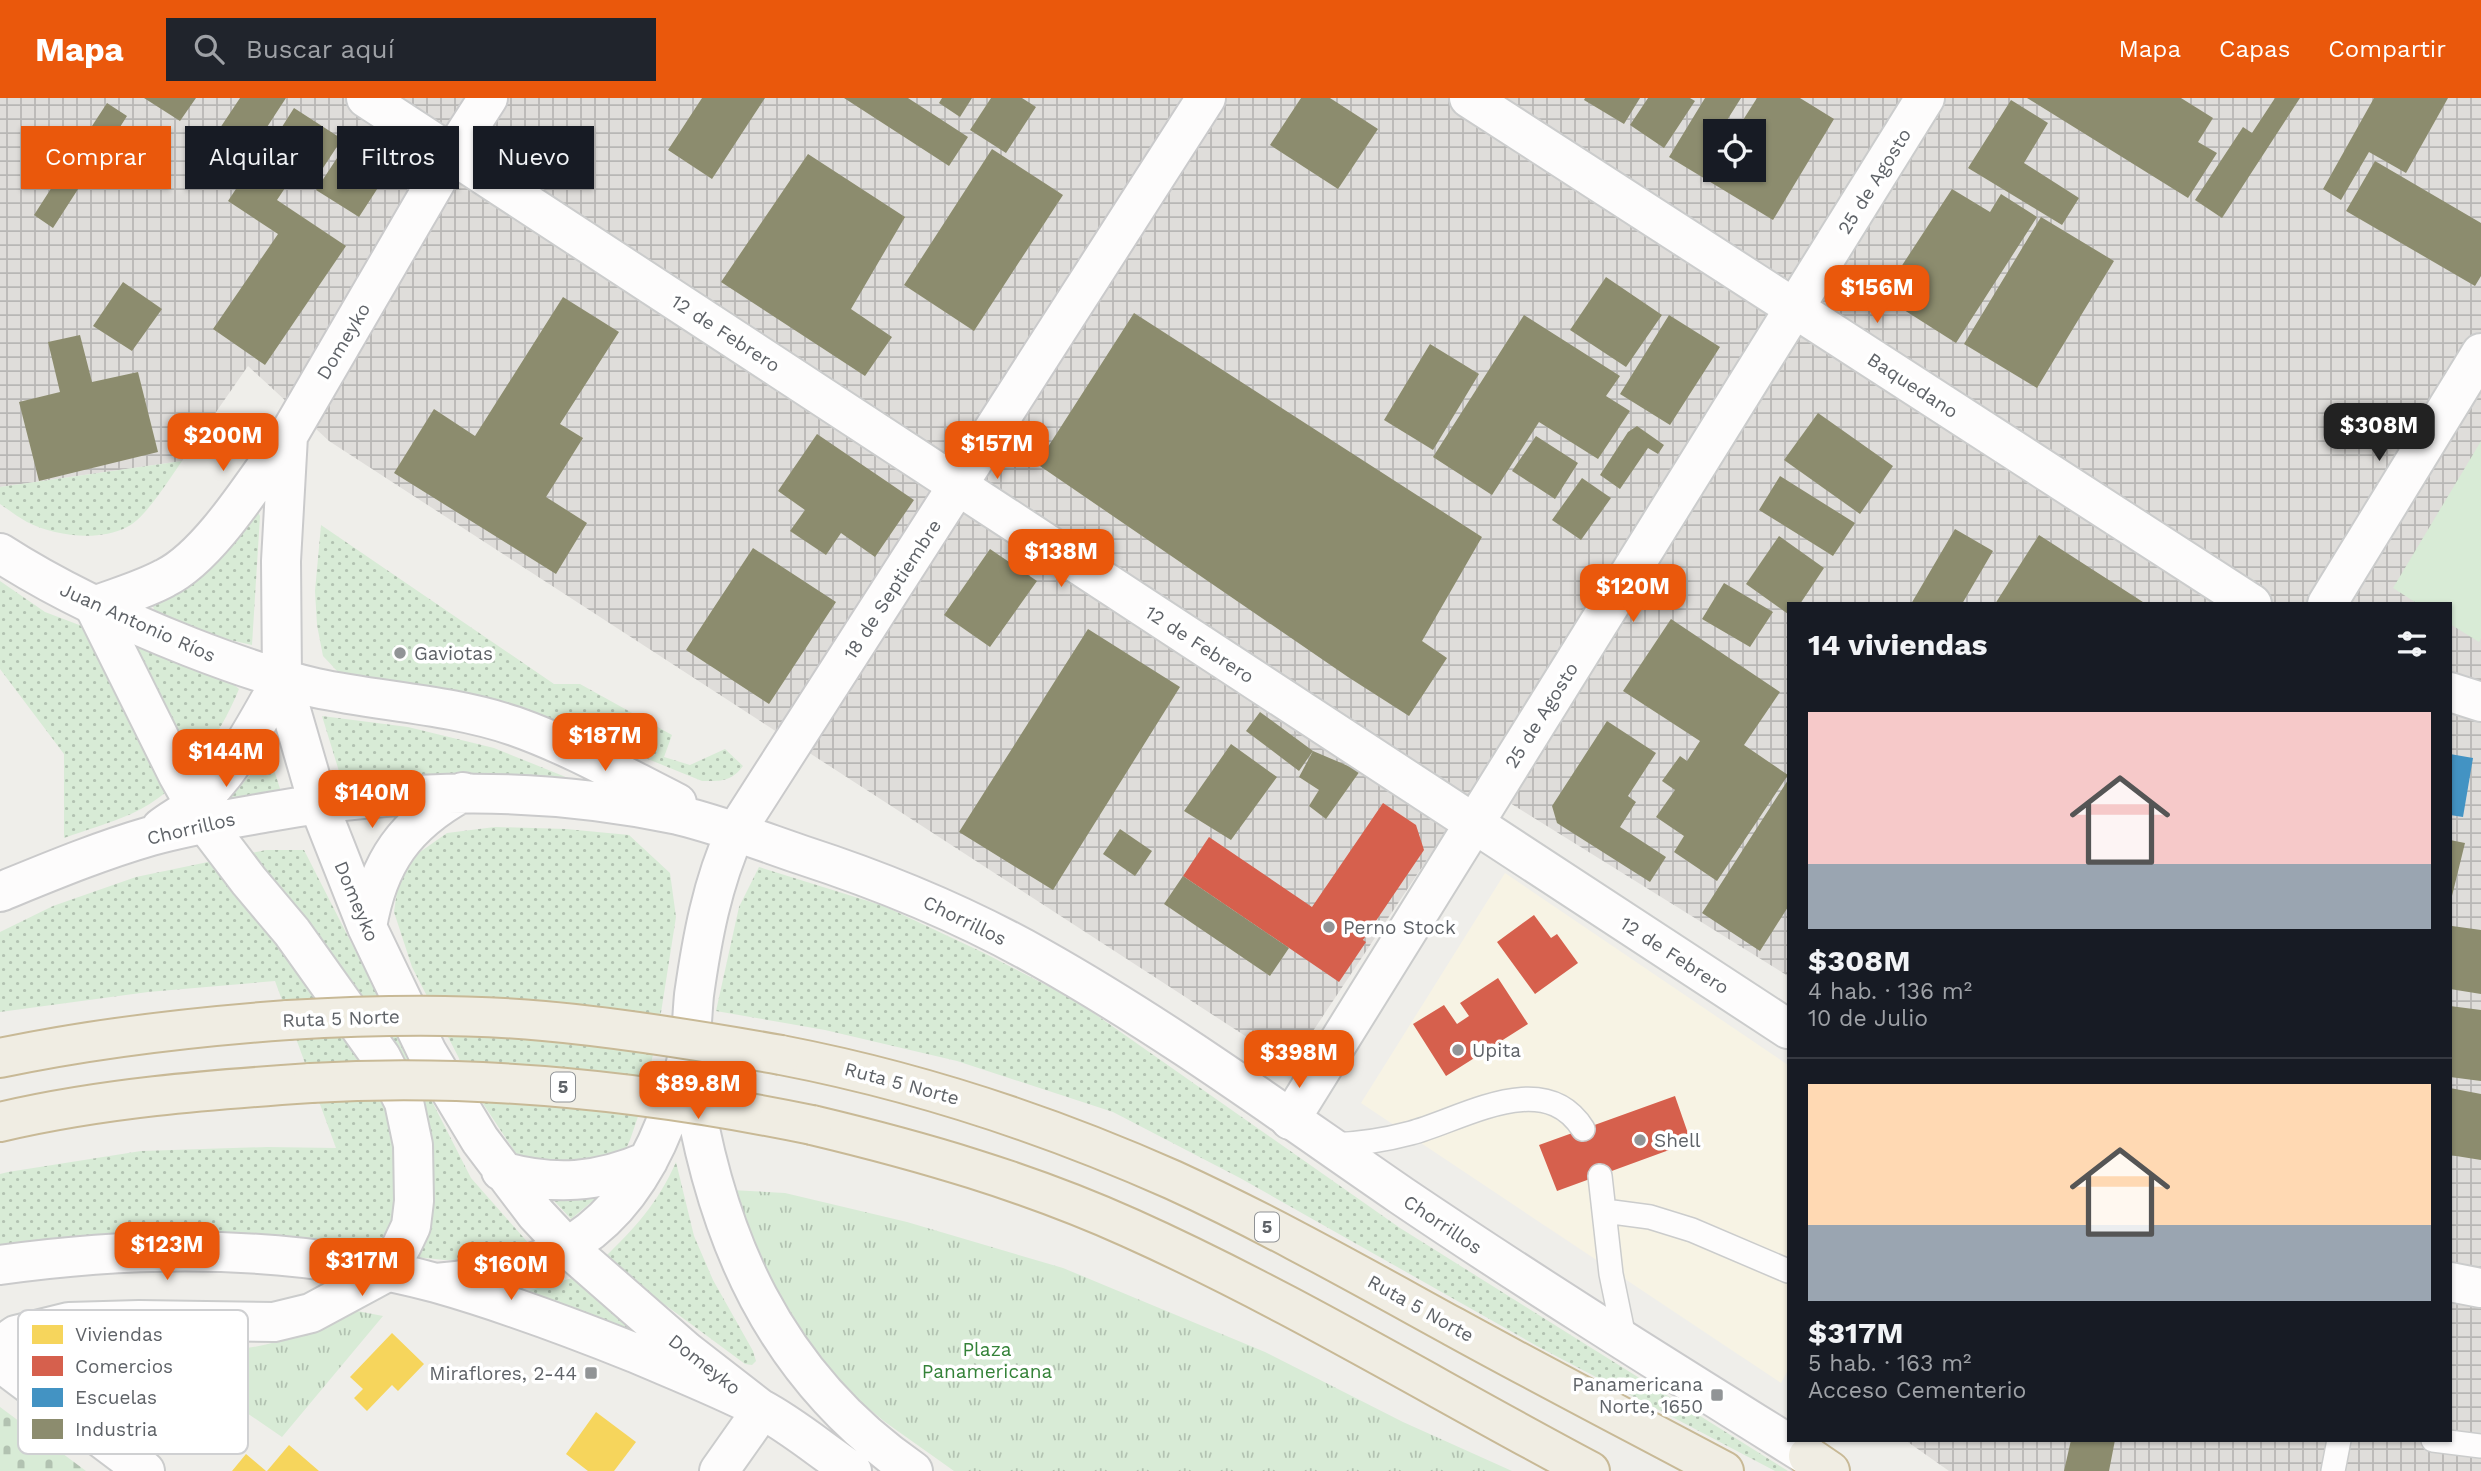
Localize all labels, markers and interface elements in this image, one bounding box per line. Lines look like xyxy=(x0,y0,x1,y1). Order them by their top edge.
search box xyxy=(166,18,656,81)
text: Mapa xyxy=(35,30,124,69)
icon: search xyxy=(190,30,228,68)
text: Buscar aquí xyxy=(246,34,395,64)
text: Mapa xyxy=(2118,35,2181,63)
text: Capas xyxy=(2219,35,2290,63)
text: Compartir xyxy=(2328,35,2446,63)
map controls xyxy=(1703,119,1766,182)
button: locate xyxy=(1703,119,1766,182)
street label: 25 de Agosto xyxy=(1833,124,1916,239)
chip: Comprar xyxy=(21,126,171,189)
chip: Alquilar xyxy=(185,126,323,189)
chip: Filtros xyxy=(337,126,459,189)
chip: Nuevo xyxy=(473,126,594,189)
pin: $156M xyxy=(1828,266,1926,325)
text: $156M xyxy=(1840,274,1914,301)
street label: 12 de Febrero xyxy=(667,290,784,377)
street label: Domeyko xyxy=(312,299,375,384)
street label: Baquedano xyxy=(1863,348,1962,423)
pin: $308M xyxy=(2330,404,2428,463)
text: $308M xyxy=(2340,412,2418,439)
pin: $200M xyxy=(174,414,272,473)
text: $200M xyxy=(183,422,263,449)
pin: $157M xyxy=(948,422,1046,481)
text: $157M xyxy=(961,430,1033,457)
street label: 18 de Septiembre xyxy=(839,515,946,664)
pin: $138M xyxy=(1012,530,1110,589)
text: $138M xyxy=(1024,538,1098,565)
pin: $120M xyxy=(1584,564,1682,624)
text: $120M xyxy=(1596,573,1670,600)
street label: Juan Antonio Ríos xyxy=(56,578,219,667)
street label: 12 de Febrero xyxy=(1141,601,1258,688)
icon: filters xyxy=(2393,625,2431,663)
text: 14 viviendas xyxy=(1808,627,1988,662)
place label: Gaviotas xyxy=(414,642,493,665)
marker: Gaviotas xyxy=(392,645,408,661)
street label: 25 de Agosto xyxy=(1500,658,1583,773)
pin: $187M xyxy=(556,714,654,773)
text: $187M xyxy=(568,722,642,749)
pin: $144M xyxy=(177,730,275,789)
text: $144M xyxy=(188,738,264,765)
icon: home xyxy=(2057,757,2183,883)
pin: $140M xyxy=(323,770,421,830)
text: $140M xyxy=(334,779,410,806)
street label: Chorrillos xyxy=(145,807,237,850)
street label: Domeyko xyxy=(329,857,384,945)
street label: Chorrillos xyxy=(919,890,1010,950)
street label: 12 de Febrero xyxy=(1616,912,1733,999)
place label: Perno Stock xyxy=(1343,916,1456,939)
marker: Perno Stock xyxy=(1321,919,1337,935)
text: $308M xyxy=(1808,943,1910,978)
text: 4 hab. · 136 m² xyxy=(1808,978,1972,1005)
street label: Ruta 5 Norte xyxy=(282,1005,400,1032)
text: 10 de Julio xyxy=(1808,1005,1928,1032)
pin: $398M xyxy=(1250,1030,1348,1090)
text: $398M xyxy=(1260,1039,1338,1066)
place label: Upita xyxy=(1472,1039,1521,1062)
marker: Upita xyxy=(1450,1042,1466,1058)
street label: Ruta 5 Norte xyxy=(842,1057,962,1110)
pin: $89.8M xyxy=(641,1062,755,1121)
text: $89.8M xyxy=(655,1070,741,1097)
road number: 5 xyxy=(551,1072,575,1102)
place label: Shell xyxy=(1654,1129,1701,1152)
icon: home xyxy=(2057,1129,2183,1255)
marker: Shell xyxy=(1632,1132,1648,1148)
street label: Chorrillos xyxy=(1399,1190,1486,1259)
road number: 5 xyxy=(1255,1212,1279,1242)
pin: $123M xyxy=(118,1222,216,1282)
text: $123M xyxy=(131,1231,203,1258)
pin: $317M xyxy=(313,1238,411,1298)
pin: $160M xyxy=(462,1242,560,1302)
text: $317M xyxy=(325,1247,399,1274)
text: $160M xyxy=(474,1251,548,1278)
street label: Ruta 5 Norte xyxy=(1364,1270,1478,1347)
legend xyxy=(18,1310,248,1454)
text: $317M xyxy=(1808,1315,1904,1350)
text: Viviendas xyxy=(75,1323,163,1346)
street label: Domeyko xyxy=(664,1329,745,1400)
park label: Plaza Panamericana xyxy=(922,1338,1053,1383)
text: 5 hab. · 163 m² xyxy=(1808,1350,1972,1377)
text: Comercios xyxy=(75,1355,173,1378)
place label: Miraflores, 2-44 xyxy=(429,1362,577,1385)
marker: Miraflores, 2-44 xyxy=(583,1365,599,1381)
place label: Panamericana Norte, 1650 xyxy=(1572,1373,1703,1418)
text: Acceso Cementerio xyxy=(1808,1377,2026,1404)
text: Escuelas xyxy=(75,1386,157,1409)
marker: Panamericana Norte, 1650 xyxy=(1709,1387,1725,1403)
text: Industria xyxy=(75,1418,158,1441)

